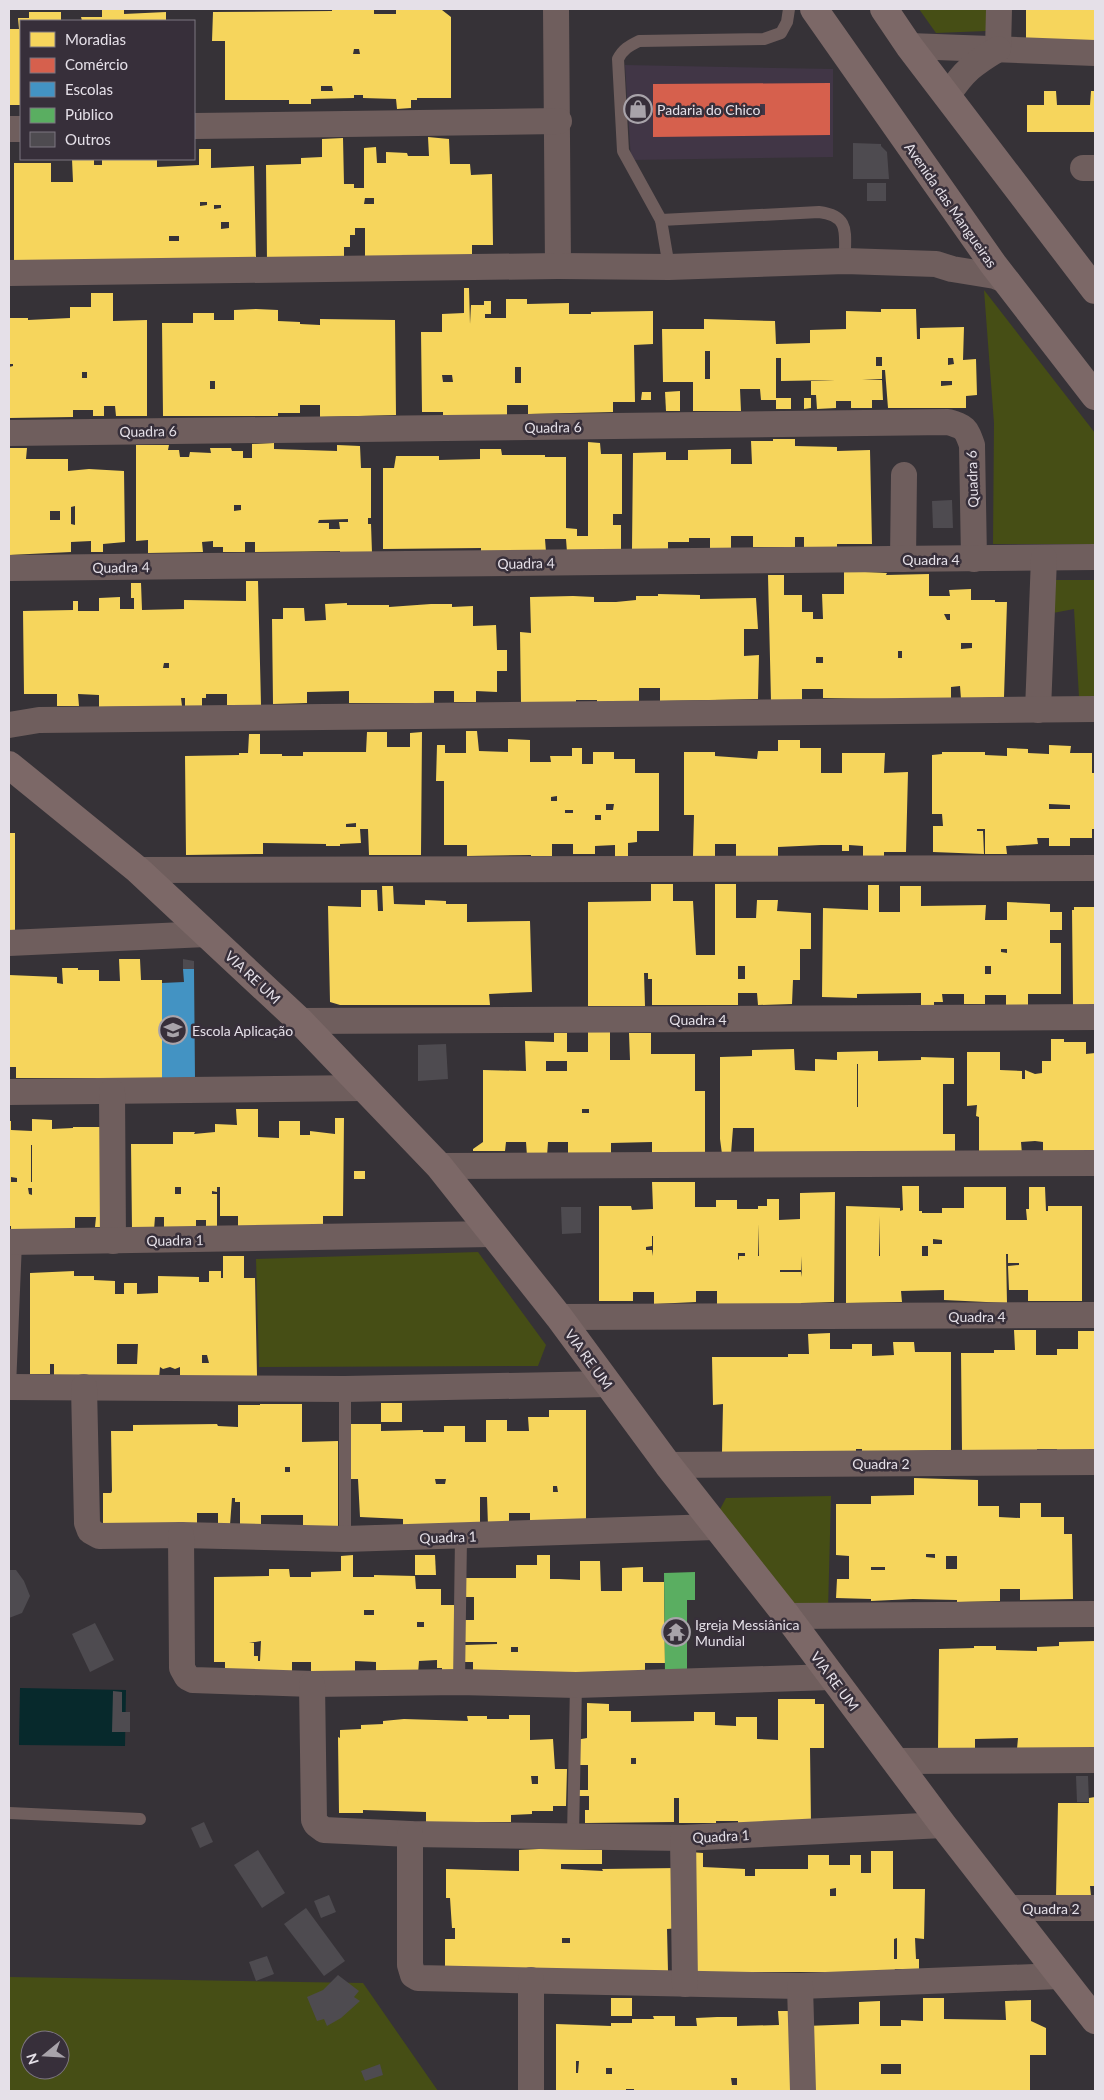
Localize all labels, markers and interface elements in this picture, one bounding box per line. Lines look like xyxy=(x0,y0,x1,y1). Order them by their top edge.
legend xyxy=(20,20,195,160)
text: Moradias xyxy=(65,30,126,48)
text: Comércio xyxy=(65,55,128,73)
text: Escolas xyxy=(65,80,113,98)
shop icon: Padaria do Chico xyxy=(623,94,653,124)
place label: Padaria do Chico xyxy=(657,101,760,118)
text: Público xyxy=(65,105,113,123)
text: Outros xyxy=(65,130,111,148)
street label: Avenida das Mangueiras xyxy=(901,139,1001,271)
street label: Quadra 6 xyxy=(524,418,582,436)
street label: Quadra 6 xyxy=(119,422,177,440)
street label: Quadra 6 xyxy=(963,450,981,508)
street label: Quadra 4 xyxy=(902,551,960,568)
street label: Quadra 4 xyxy=(497,554,555,572)
street label: Quadra 4 xyxy=(92,558,150,576)
street label: VIA RE UM xyxy=(222,947,284,1007)
street label: Quadra 4 xyxy=(669,1011,727,1028)
school or university icon: Escola Aplicação xyxy=(158,1015,188,1045)
place label: Escola Aplicação xyxy=(192,1022,293,1039)
street label: Quadra 1 xyxy=(146,1231,204,1249)
street label: Quadra 4 xyxy=(948,1308,1006,1325)
street label: VIA RE UM xyxy=(562,1326,616,1392)
street label: Quadra 2 xyxy=(852,1455,910,1472)
street label: Quadra 1 xyxy=(419,1528,477,1546)
place label: Igreja Messiânica Mundial xyxy=(695,1616,800,1649)
temple icon: Igreja Messiânica Mundial xyxy=(661,1617,691,1647)
street label: VIA RE UM xyxy=(807,1648,863,1714)
street label: Quadra 1 xyxy=(692,1826,750,1846)
street label: Quadra 2 xyxy=(1022,1900,1080,1917)
north arrow xyxy=(20,2030,70,2080)
text: N xyxy=(22,2051,42,2067)

